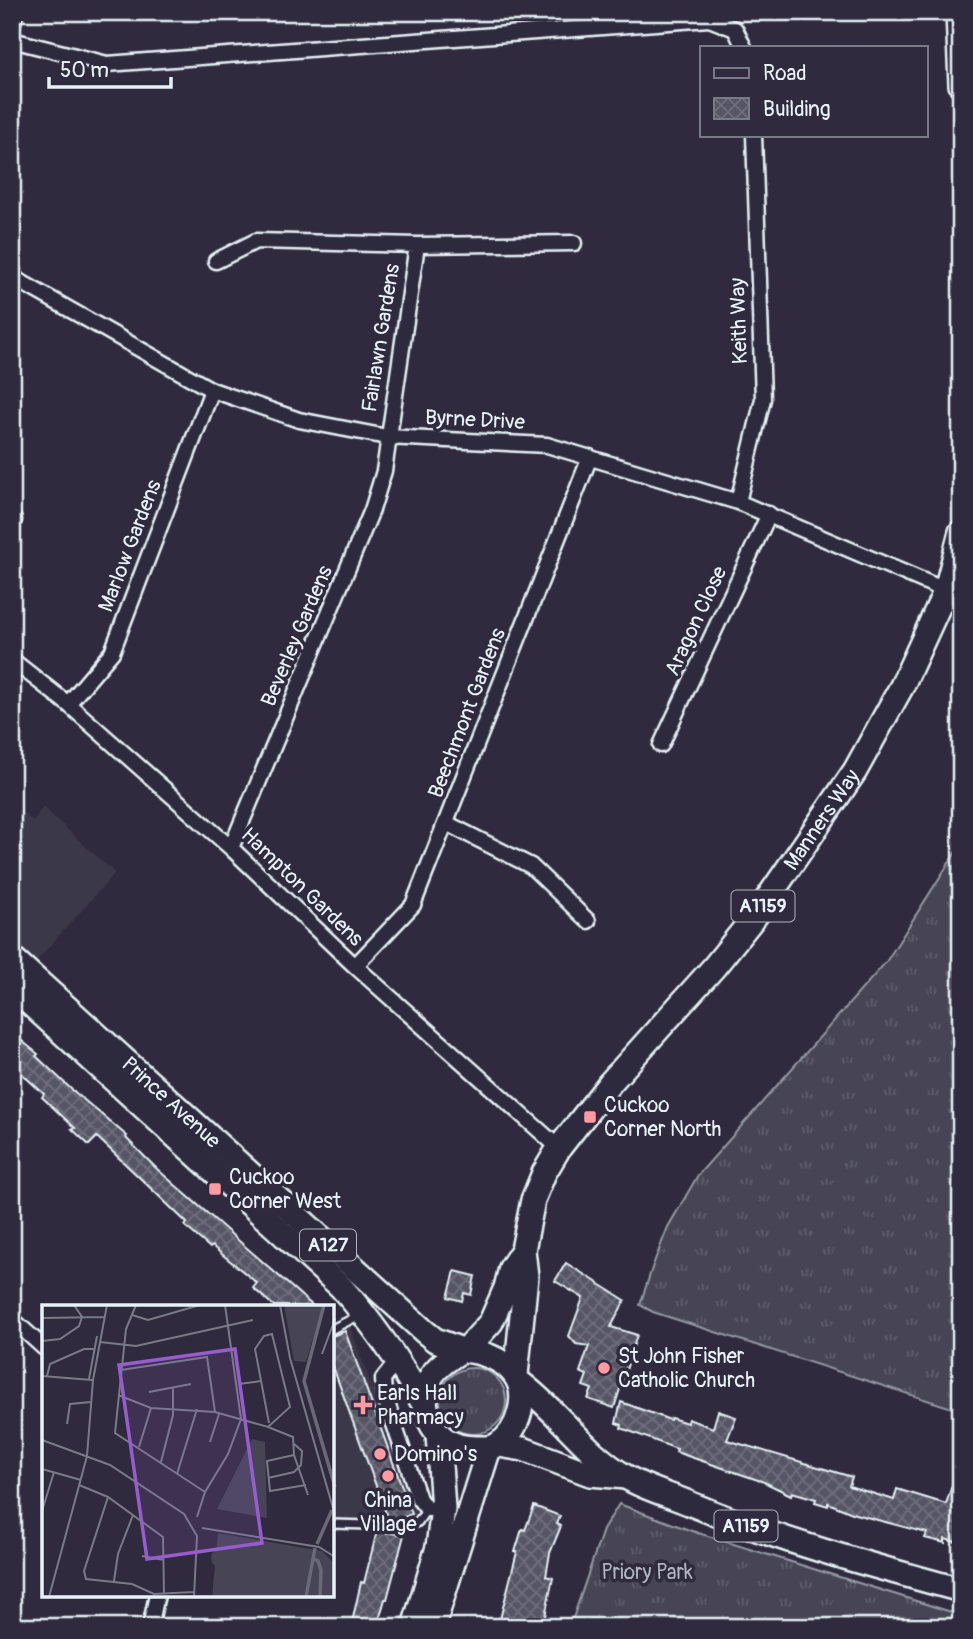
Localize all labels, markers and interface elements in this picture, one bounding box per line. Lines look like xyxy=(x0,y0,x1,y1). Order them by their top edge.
scale bar xyxy=(49,46,172,90)
legend xyxy=(700,46,928,136)
text: 50 m xyxy=(60,57,109,84)
text: Road xyxy=(763,60,807,87)
text: Building xyxy=(763,96,830,123)
street label: Fairlawn Gardens xyxy=(356,261,406,414)
street label: Keith Way xyxy=(724,277,754,365)
street label: Byrne Drive xyxy=(424,404,526,436)
street label: Marlow Gardens xyxy=(92,476,168,616)
street label: Beverley Gardens xyxy=(255,561,339,711)
street label: Aragon Close xyxy=(659,561,733,680)
street label: Beechmont Gardens xyxy=(422,624,512,802)
street label: Manners Way xyxy=(778,764,866,875)
street label: Hampton Gardens xyxy=(235,822,369,953)
road number: A1159 xyxy=(732,890,794,922)
street label: Prince Avenue xyxy=(116,1051,227,1154)
place label: Cuckoo Corner North xyxy=(604,1092,721,1143)
marker: Cuckoo Corner North xyxy=(582,1109,598,1125)
place label: Cuckoo Corner West xyxy=(229,1164,342,1215)
marker: Cuckoo Corner West xyxy=(207,1181,223,1197)
road number: A127 xyxy=(300,1230,356,1260)
inset map xyxy=(42,1305,334,1597)
place label: St John Fisher Catholic Church xyxy=(618,1343,755,1394)
marker: St John Fisher Catholic Church xyxy=(596,1360,612,1376)
place label: Earls Hall Pharmacy xyxy=(377,1380,464,1431)
marker: Earls Hall Pharmacy xyxy=(355,1397,371,1413)
place label: Domino's xyxy=(394,1441,478,1468)
marker: Domino's xyxy=(372,1446,388,1462)
marker: China Village xyxy=(380,1468,396,1484)
place label: China Village xyxy=(360,1487,417,1538)
road number: A1159 xyxy=(714,1510,778,1542)
park label: Priory Park xyxy=(601,1559,693,1586)

